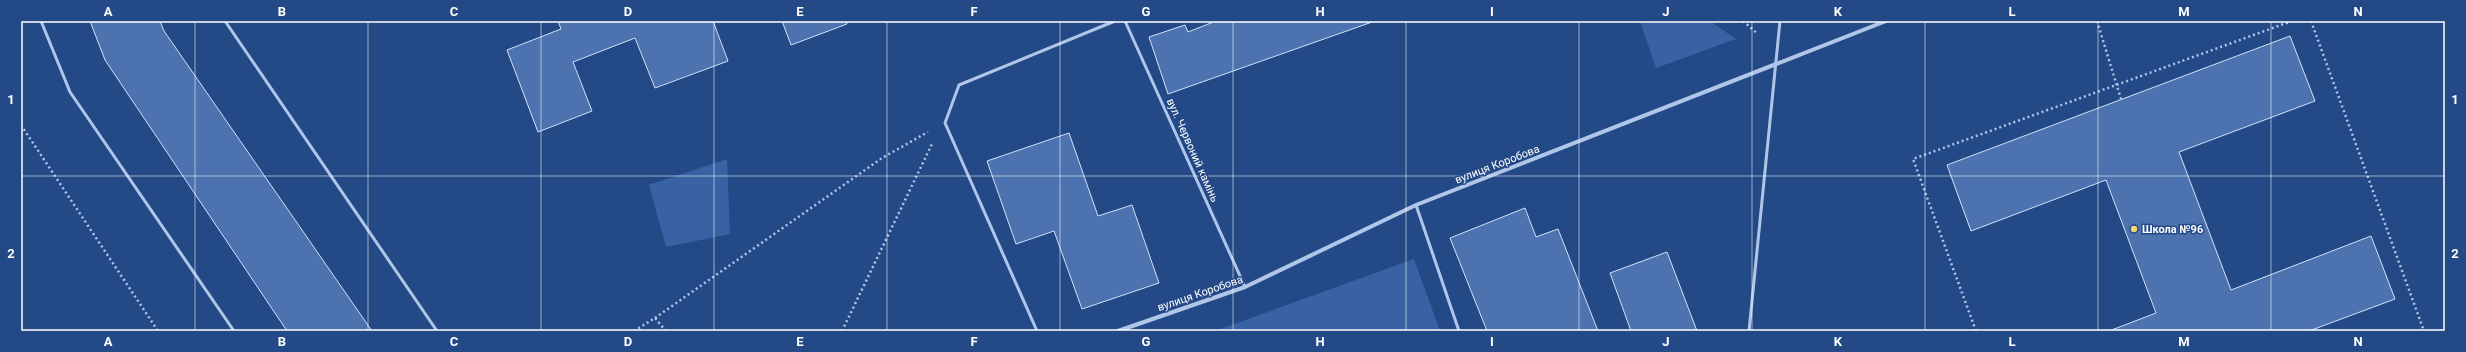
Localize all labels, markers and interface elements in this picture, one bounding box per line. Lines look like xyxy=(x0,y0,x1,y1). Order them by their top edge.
text: A xyxy=(104,4,113,19)
text: B xyxy=(278,4,286,19)
text: C xyxy=(450,4,459,19)
text: D xyxy=(624,4,632,19)
text: E xyxy=(796,4,804,19)
text: F xyxy=(970,4,978,19)
text: G xyxy=(1142,4,1151,19)
text: H xyxy=(1315,4,1325,19)
text: I xyxy=(1490,4,1494,19)
text: J xyxy=(1662,4,1670,19)
text: K xyxy=(1834,4,1843,19)
text: L xyxy=(2008,4,2016,19)
text: M xyxy=(2178,4,2190,19)
text: N xyxy=(2353,4,2363,19)
text: 1 xyxy=(7,92,15,107)
text: 1 xyxy=(2451,92,2459,107)
street label: вул. Червоний камінь xyxy=(1164,96,1221,204)
street label: вулиця Коробова xyxy=(1453,142,1541,187)
place label: Школа №96 xyxy=(2142,223,2203,236)
marker: Школа №96 xyxy=(2129,224,2139,234)
text: 2 xyxy=(7,246,15,261)
text: 2 xyxy=(2451,246,2459,261)
street label: вулиця Коробова xyxy=(1156,273,1245,314)
text: A xyxy=(104,334,113,349)
text: B xyxy=(278,334,286,349)
text: C xyxy=(450,334,459,349)
text: D xyxy=(624,334,632,349)
text: E xyxy=(796,334,804,349)
text: F xyxy=(970,334,978,349)
text: G xyxy=(1142,334,1151,349)
text: H xyxy=(1315,334,1325,349)
text: I xyxy=(1490,334,1494,349)
text: J xyxy=(1662,334,1670,349)
text: K xyxy=(1834,334,1843,349)
text: L xyxy=(2008,334,2016,349)
text: M xyxy=(2178,334,2190,349)
text: N xyxy=(2353,334,2363,349)

